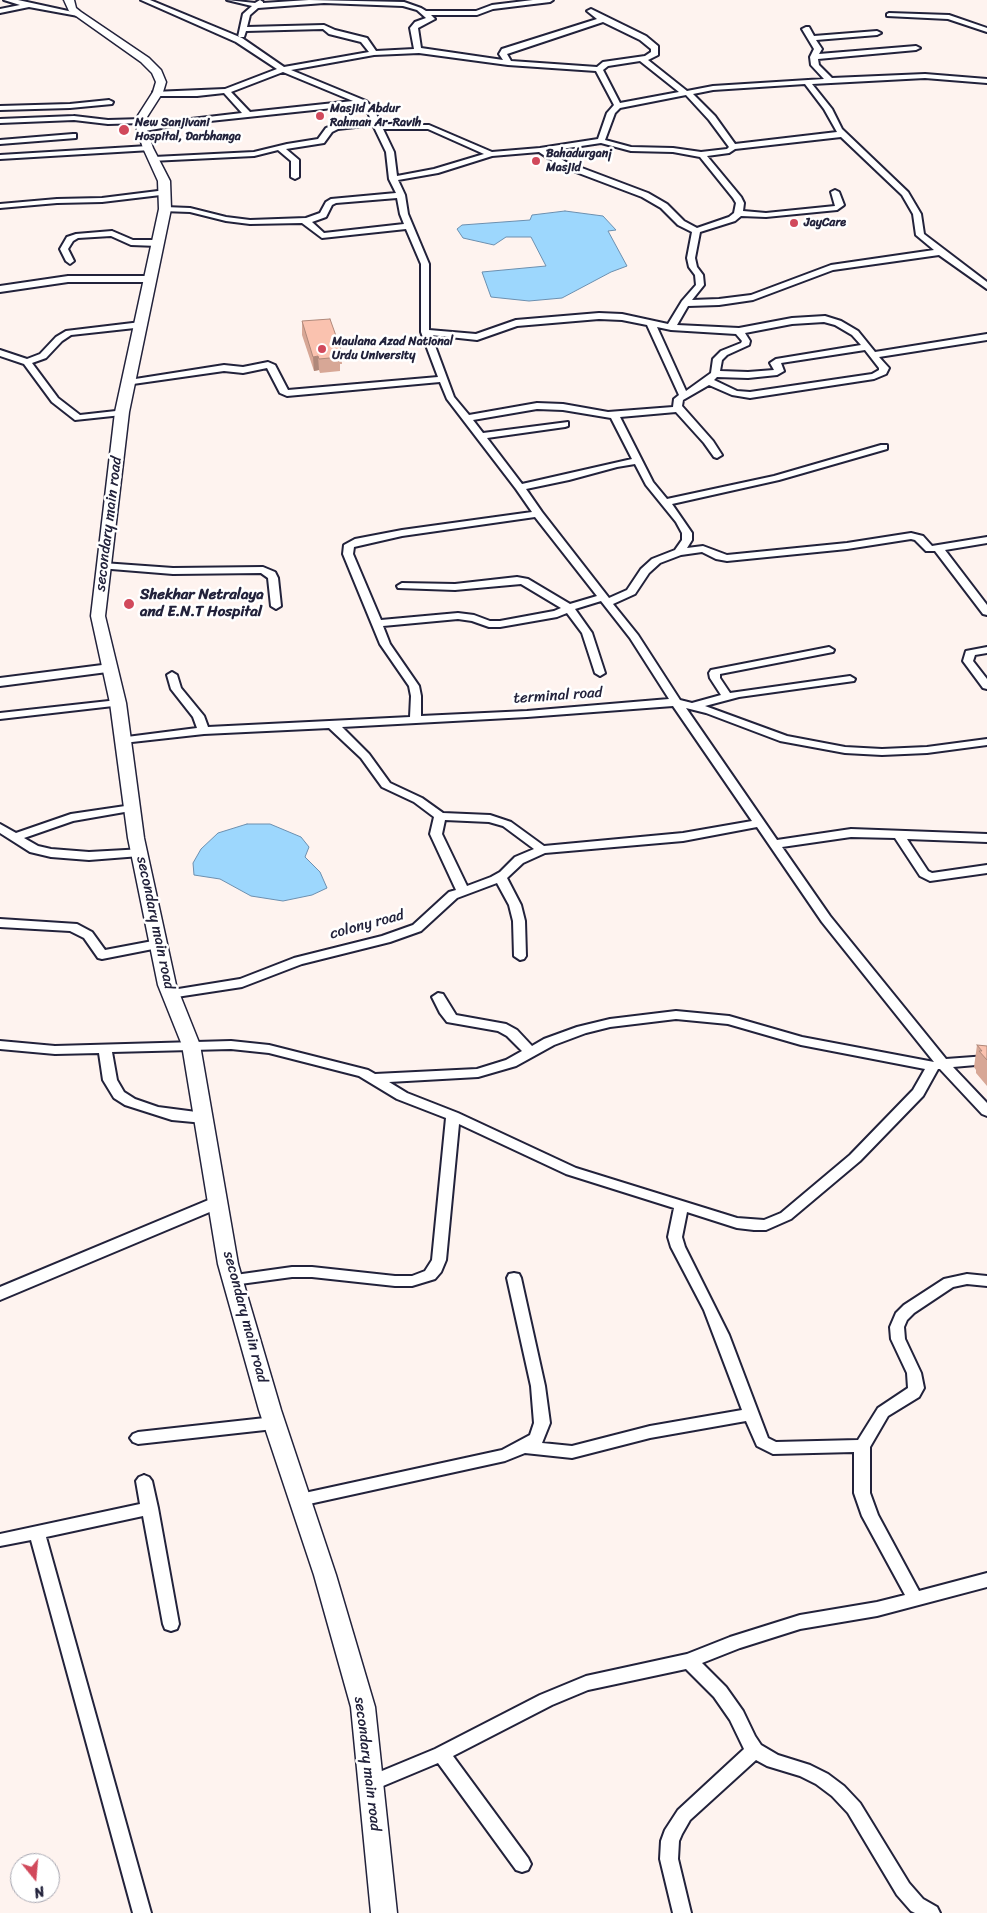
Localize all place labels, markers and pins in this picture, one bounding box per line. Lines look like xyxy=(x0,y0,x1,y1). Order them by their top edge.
place label: Masjid Abdur Rahman Ar-Ravih xyxy=(330,102,421,130)
marker: Masjid Abdur Rahman Ar-Ravih xyxy=(314,110,326,122)
place label: New Sanjivani Hospital, Darbhanga xyxy=(135,116,241,144)
marker: New Sanjivani Hospital, Darbhanga xyxy=(117,123,131,137)
place label: Bahadurganj Masjid xyxy=(546,147,612,175)
marker: Bahadurganj Masjid xyxy=(530,155,542,167)
place label: JayCare xyxy=(804,216,846,230)
marker: JayCare xyxy=(788,217,800,229)
place label: Maulana Azad National Urdu University xyxy=(332,335,453,363)
marker: Maulana Azad National Urdu University xyxy=(316,343,328,355)
place label: Shekhar Netralaya and E.N.T Hospital xyxy=(140,586,264,621)
marker: Shekhar Netralaya and E.N.T Hospital xyxy=(122,597,136,611)

